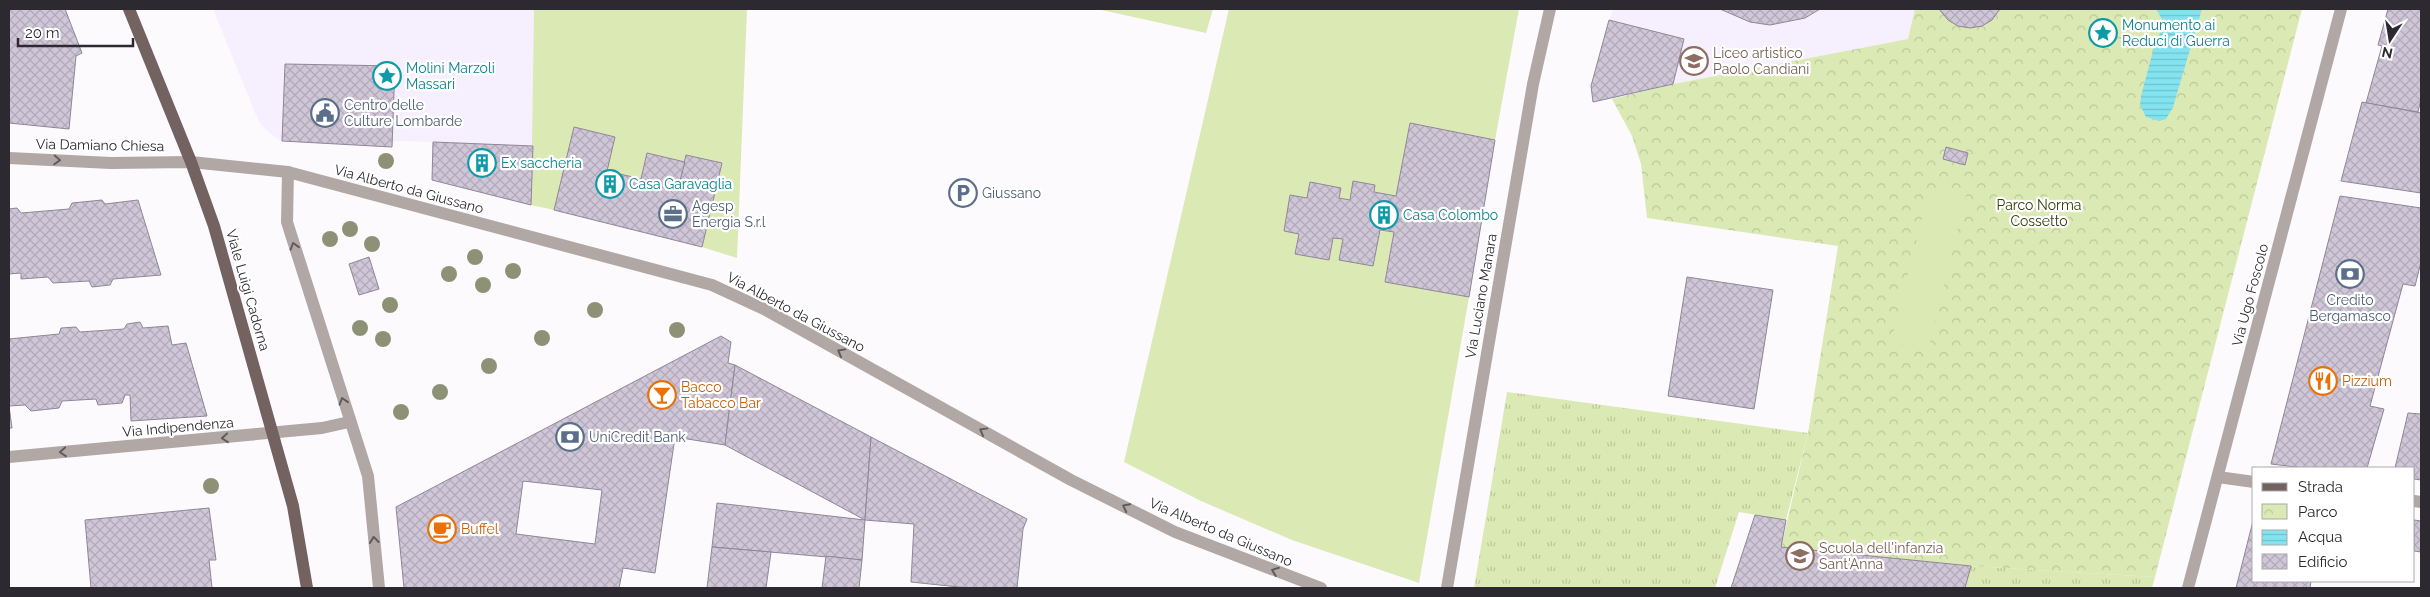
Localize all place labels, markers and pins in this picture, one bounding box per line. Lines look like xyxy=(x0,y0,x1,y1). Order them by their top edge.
place label: Monumento ai Reduci di Guerra xyxy=(2122,17,2230,49)
place icon: Monumento ai Reduci di Guerra xyxy=(2088,18,2118,48)
place label: Liceo artistico Paolo Candiani xyxy=(1713,45,1809,77)
school or university icon: Liceo artistico Paolo Candiani xyxy=(1679,46,1709,76)
place label: Molini Marzoli Massari xyxy=(406,60,495,92)
place icon: Molini Marzoli Massari xyxy=(372,61,402,91)
place label: Centro delle Culture Lombarde xyxy=(344,97,462,129)
public building icon: Centro delle Culture Lombarde xyxy=(310,98,340,128)
building icon: Ex saccheria xyxy=(467,148,497,178)
place label: Ex saccheria xyxy=(501,155,582,171)
building icon: Casa Garavaglia xyxy=(595,169,625,199)
place label: Casa Garavaglia xyxy=(629,176,732,192)
parking icon: Giussano xyxy=(948,178,978,208)
place label: Giussano xyxy=(982,185,1041,201)
place label: Agesp Energia S.r.l xyxy=(692,198,766,230)
office icon: Agesp Energia S.r.l xyxy=(658,199,688,229)
building icon: Casa Colombo xyxy=(1369,200,1399,230)
place label: Casa Colombo xyxy=(1403,207,1498,223)
bank icon: Credito Bergamasco xyxy=(2335,259,2365,289)
place label: Credito Bergamasco xyxy=(2309,292,2391,324)
restaurant icon: Pizzium xyxy=(2308,366,2338,396)
place label: Pizzium xyxy=(2342,373,2392,389)
place label: Bacco Tabacco Bar xyxy=(681,379,761,411)
bar icon: Bacco Tabacco Bar xyxy=(647,380,677,410)
bank icon: UniCredit Bank xyxy=(555,422,585,452)
place label: UniCredit Bank xyxy=(589,429,686,445)
cafe icon: Buffel xyxy=(427,514,457,544)
place label: Buffel xyxy=(461,521,499,537)
place label: Scuola dell'infanzia Sant'Anna xyxy=(1819,540,1943,572)
school or university icon: Scuola dell'infanzia Sant'Anna xyxy=(1785,541,1815,571)

